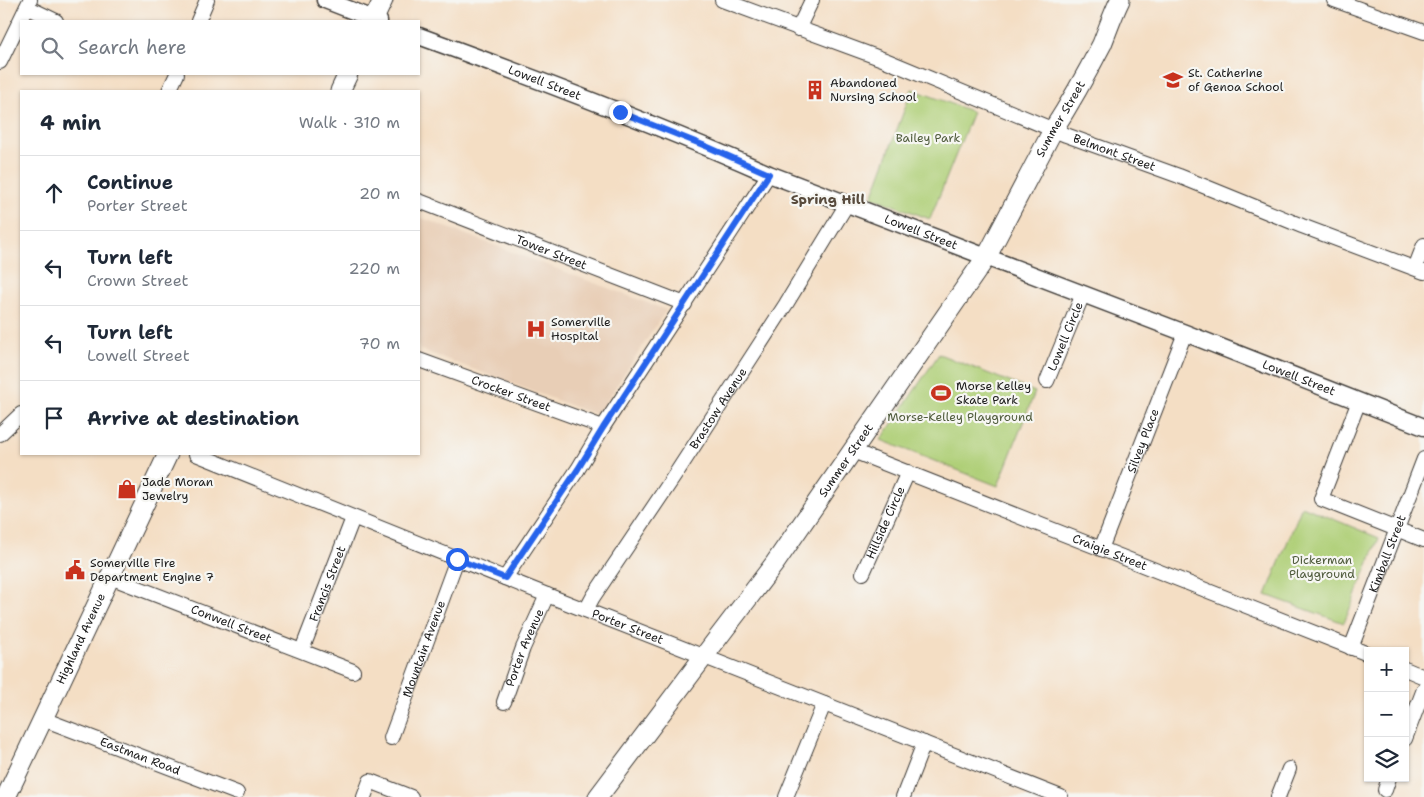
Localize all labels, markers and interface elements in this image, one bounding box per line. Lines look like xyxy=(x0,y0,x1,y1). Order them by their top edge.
search box xyxy=(20,20,420,75)
icon: search xyxy=(38,34,66,62)
text: Search here xyxy=(78,35,187,60)
street label: Lowell Street xyxy=(506,62,584,104)
place label: St. Catherine of Genoa School xyxy=(1188,65,1284,95)
school or university icon: St. Catherine of Genoa School xyxy=(1162,69,1184,91)
place label: Abandoned Nursing School xyxy=(830,75,917,105)
street label: Summer Street xyxy=(1032,78,1089,160)
building icon: Abandoned Nursing School xyxy=(804,79,826,101)
route end xyxy=(609,101,632,124)
text: 4 min xyxy=(40,109,101,137)
text: Walk · 310 m xyxy=(299,112,400,133)
park label: Bailey Park xyxy=(896,130,960,146)
street label: Belmont Street xyxy=(1071,130,1158,175)
text: Continue xyxy=(87,170,173,195)
icon: ahead xyxy=(40,179,68,207)
text: 20 m xyxy=(359,183,400,204)
district label: Spring Hill xyxy=(791,190,865,208)
text: Porter Street xyxy=(87,195,188,216)
street label: Lowell Street xyxy=(882,211,960,253)
street label: Tower Street xyxy=(514,231,589,273)
text: Turn left xyxy=(87,245,173,270)
icon: left xyxy=(40,254,68,282)
text: 220 m xyxy=(348,258,400,279)
text: Crown Street xyxy=(87,270,189,291)
street label: Lowell Circle xyxy=(1044,299,1087,374)
place label: Somerville Hospital xyxy=(551,314,611,344)
hospital icon: Somerville Hospital xyxy=(525,318,547,340)
text: Turn left xyxy=(87,320,173,345)
icon: left xyxy=(40,329,68,357)
text: 70 m xyxy=(359,333,400,354)
text: Lowell Street xyxy=(87,345,190,366)
street label: Lowell Street xyxy=(1260,356,1338,399)
street label: Brastow Avenue xyxy=(686,365,751,452)
street label: Crocker Street xyxy=(469,372,553,415)
place label: Morse Kelley Skate Park xyxy=(956,378,1031,408)
sports icon: Morse Kelley Skate Park xyxy=(930,382,952,404)
icon: arrive xyxy=(40,404,68,432)
text: Arrive at destination xyxy=(87,406,299,431)
street label: Silvey Place xyxy=(1123,406,1163,475)
park label: Morse-Kelley Playground xyxy=(887,409,1033,425)
street label: Summer Street xyxy=(815,421,877,500)
place label: Jade Moran Jewelry xyxy=(142,474,213,504)
shop icon: Jade Moran Jewelry xyxy=(116,478,138,500)
street label: Hillside Circle xyxy=(862,484,909,562)
street label: Kimball Street xyxy=(1365,513,1410,595)
street label: Craigie Street xyxy=(1070,530,1150,574)
street label: Francis Street xyxy=(306,544,349,624)
route start xyxy=(446,548,469,571)
park label: Dickerman Playground xyxy=(1289,552,1355,582)
place label: Somerville Fire Department Engine 7 xyxy=(90,555,214,585)
public building icon: Somerville Fire Department Engine 7 xyxy=(64,559,86,581)
street label: Highland Avenue xyxy=(52,590,109,687)
street label: Mountain Avenue xyxy=(399,598,449,700)
street label: Conwell Street xyxy=(189,601,274,647)
street label: Porter Street xyxy=(590,605,666,648)
street label: Porter Avenue xyxy=(502,606,548,689)
map controls xyxy=(1364,647,1409,782)
button: + xyxy=(1364,647,1409,692)
button: − xyxy=(1364,692,1409,737)
street label: Eastman Road xyxy=(98,733,183,779)
button: layers xyxy=(1364,737,1409,782)

